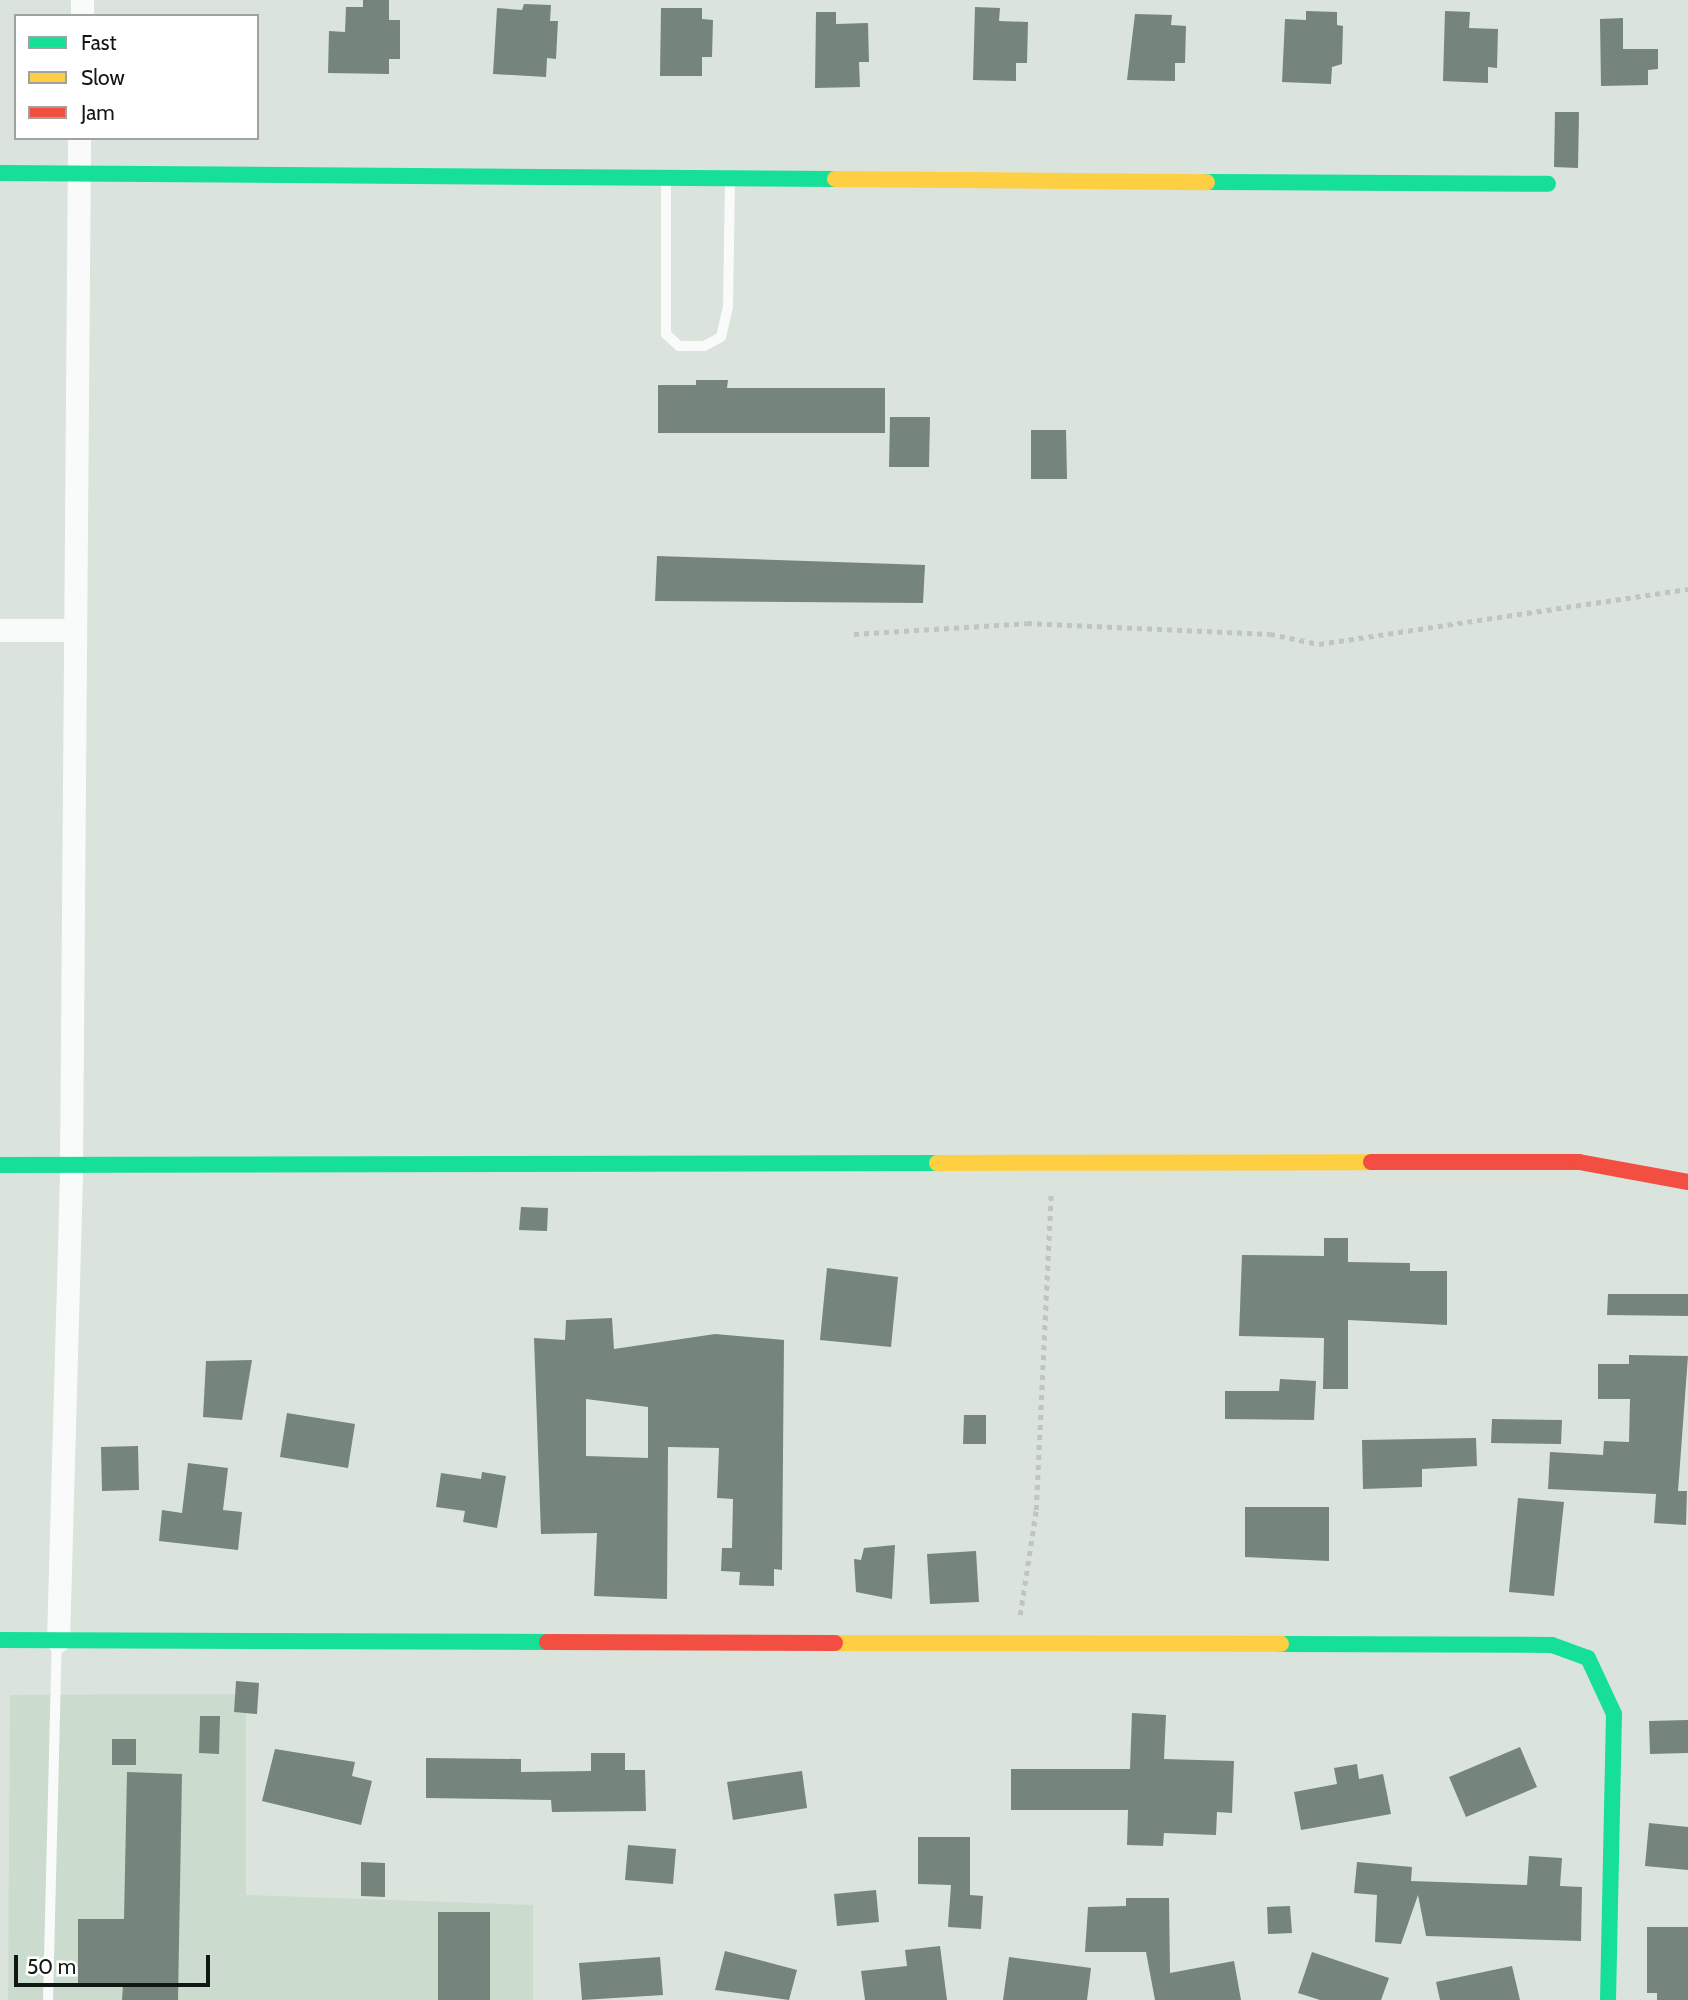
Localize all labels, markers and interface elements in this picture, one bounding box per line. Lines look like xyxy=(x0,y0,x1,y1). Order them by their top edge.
legend xyxy=(14,14,259,140)
text: Fast xyxy=(81,30,117,55)
text: Slow xyxy=(81,65,125,90)
text: Jam xyxy=(81,100,115,125)
scale bar xyxy=(18,1940,214,1984)
text: 50 m xyxy=(27,1954,76,1979)

